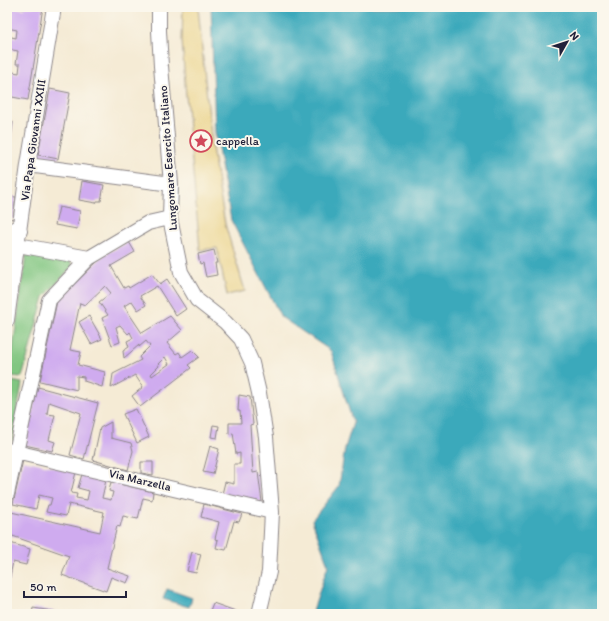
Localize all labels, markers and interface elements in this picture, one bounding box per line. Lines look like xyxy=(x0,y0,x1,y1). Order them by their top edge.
north arrow xyxy=(547,22,587,62)
text: N xyxy=(567,29,582,43)
street label: Via Papa Giovanni XXIII xyxy=(18,78,48,202)
street label: Lungomare Esercito Italiano xyxy=(156,85,180,231)
place icon: cappella xyxy=(188,128,214,154)
place label: cappella xyxy=(216,134,260,148)
street label: Via Marzella xyxy=(108,466,173,494)
scale bar xyxy=(24,573,126,599)
text: 50 m xyxy=(30,580,56,594)

